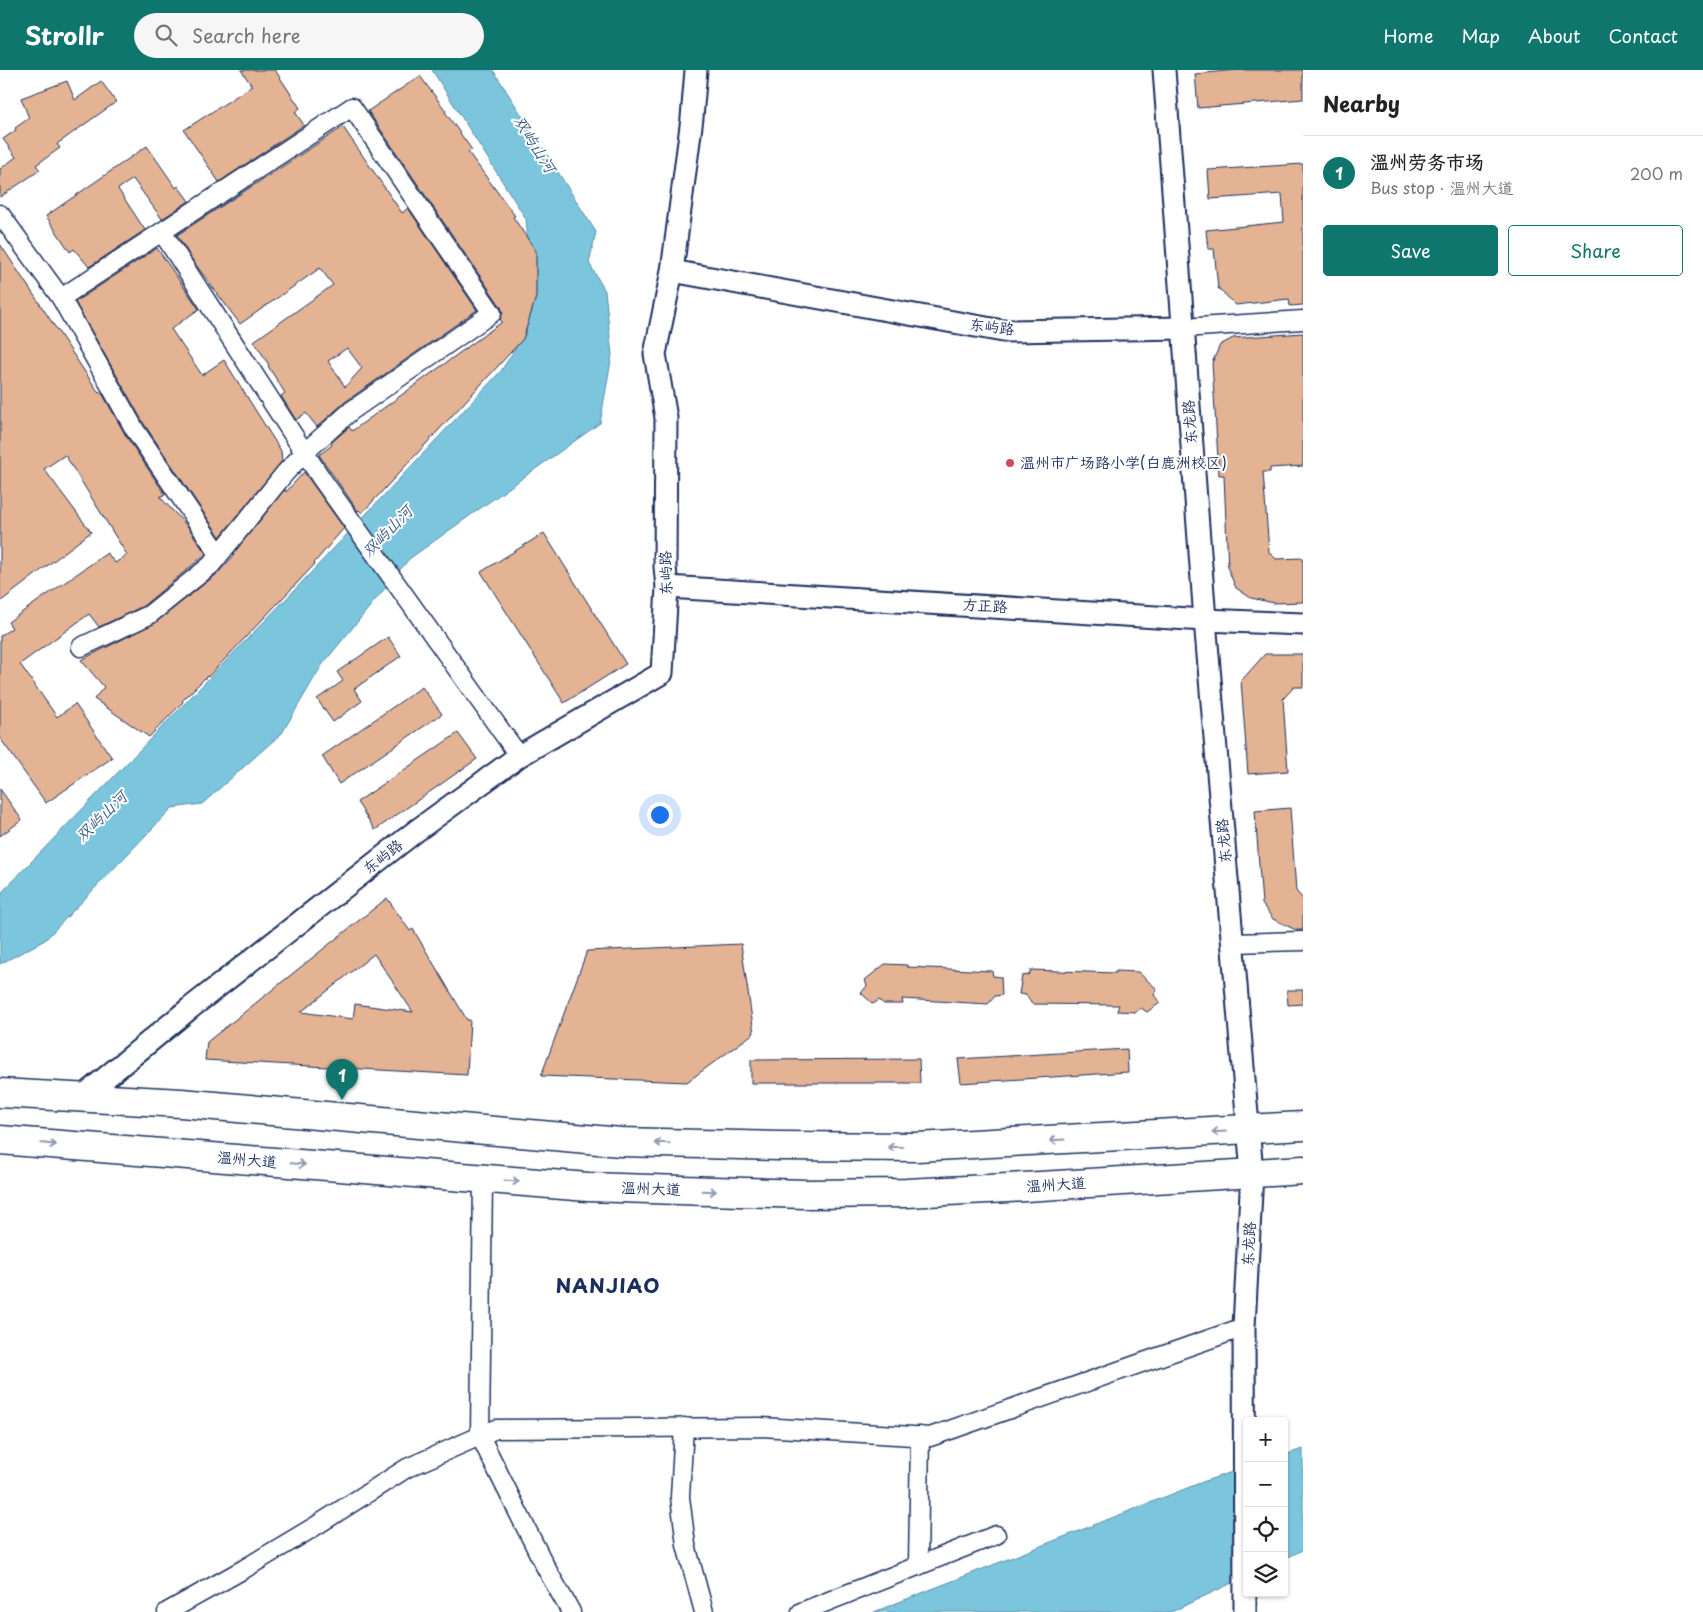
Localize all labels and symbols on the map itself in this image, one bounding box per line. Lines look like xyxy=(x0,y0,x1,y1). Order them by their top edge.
water label: 双屿山河 xyxy=(509,110,565,180)
street label: 东屿路 xyxy=(968,311,1016,340)
street label: 东龙路 xyxy=(1175,399,1202,445)
place label: 温州市广场路小学(白鹿洲校区) xyxy=(1020,450,1227,473)
marker: 温州市广场路小学(白鹿洲校区) xyxy=(1004,457,1016,469)
water label: 双屿山河 xyxy=(355,497,419,562)
street label: 东屿路 xyxy=(653,550,676,596)
street label: 方正路 xyxy=(962,592,1008,617)
water label: 双屿山河 xyxy=(69,782,134,846)
your location xyxy=(647,802,673,828)
street label: 东龙路 xyxy=(1209,818,1236,865)
street label: 东屿路 xyxy=(357,833,407,879)
pin: 1 xyxy=(326,1059,358,1100)
one-way arrow xyxy=(1212,1127,1228,1136)
one-way arrow xyxy=(1049,1135,1065,1144)
one-way arrow xyxy=(655,1138,671,1148)
one-way arrow xyxy=(40,1139,56,1149)
one-way arrow xyxy=(887,1142,904,1152)
street label: 温州大道 xyxy=(216,1144,278,1173)
one-way arrow xyxy=(290,1159,306,1168)
street label: 温州大道 xyxy=(1025,1170,1087,1197)
street label: 温州大道 xyxy=(621,1175,681,1200)
one-way arrow xyxy=(504,1176,520,1185)
one-way arrow xyxy=(701,1186,717,1195)
street label: 东龙路 xyxy=(1235,1221,1260,1267)
district label: NANJIAO xyxy=(556,1270,661,1300)

